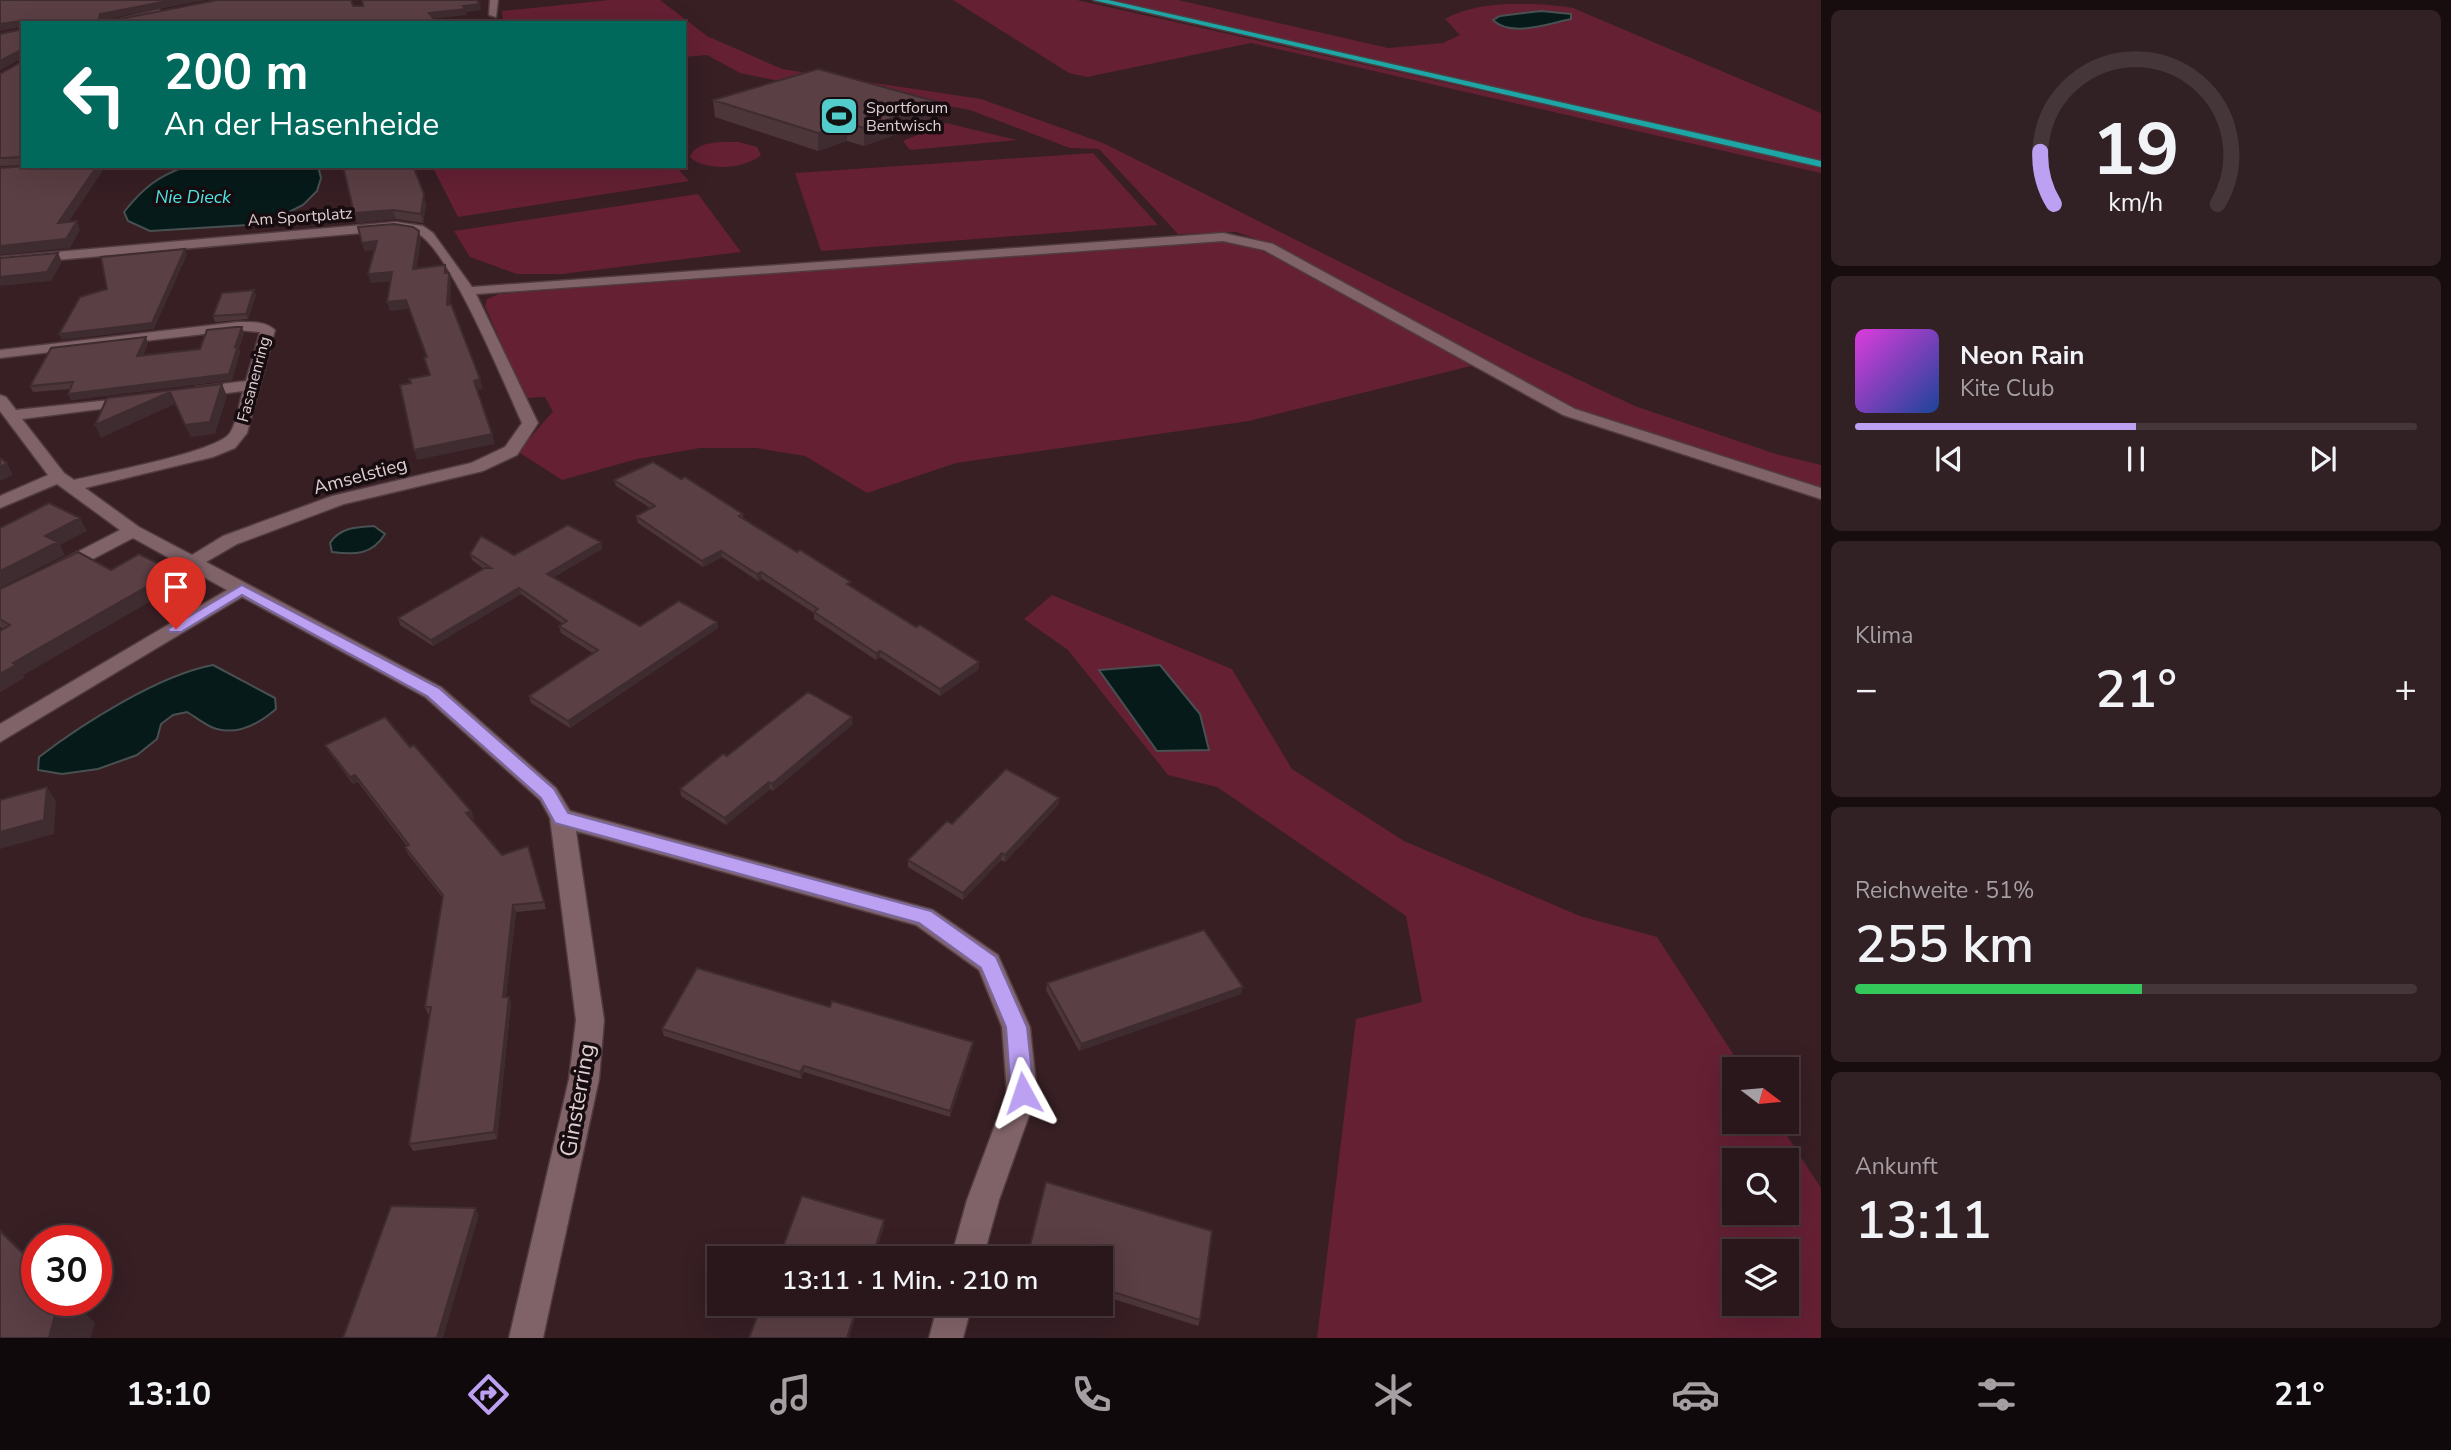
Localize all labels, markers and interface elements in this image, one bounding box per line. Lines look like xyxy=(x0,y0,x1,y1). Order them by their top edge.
text: 200 m xyxy=(164,39,308,106)
icon: left xyxy=(49,49,140,140)
sports icon: Sportforum Bentwisch xyxy=(818,95,860,137)
place label: Sportforum Bentwisch xyxy=(866,97,948,137)
text: 19 xyxy=(2092,100,2180,200)
text: An der Hasenheide xyxy=(164,103,439,146)
water label: Nie Dieck xyxy=(155,185,232,209)
text: km/h xyxy=(2108,186,2164,220)
street label: Am Sportplatz xyxy=(247,202,353,232)
street label: Fasanenring xyxy=(232,334,276,424)
text: Neon Rain xyxy=(1960,338,2085,373)
text: Kite Club xyxy=(1960,373,2054,404)
icon: previous xyxy=(1930,440,1968,478)
icon: pause xyxy=(2117,440,2155,478)
icon: next xyxy=(2304,440,2342,478)
street label: Amselstieg xyxy=(310,451,410,501)
pin xyxy=(146,557,206,629)
icon: arrive xyxy=(157,568,195,606)
text: Klima xyxy=(1855,620,1913,651)
text: 21° xyxy=(2095,654,2177,725)
text: − xyxy=(1855,664,1878,715)
text: + xyxy=(2394,664,2417,715)
text: Reichweite · 51% xyxy=(1855,875,2034,906)
text: 255 km xyxy=(1855,909,2034,980)
street label: Ginsterring xyxy=(552,1041,603,1159)
position arrow xyxy=(986,1056,1060,1130)
north arrow xyxy=(1722,1057,1799,1134)
map controls xyxy=(1722,1057,1799,1316)
button: search xyxy=(1722,1148,1799,1225)
text: Ankunft xyxy=(1855,1151,1937,1182)
text: 13:11 xyxy=(1855,1185,1992,1256)
speed limit sign: 30 xyxy=(21,1225,112,1316)
button: layers xyxy=(1722,1239,1799,1316)
text: 13:11 · 1 Min. · 210 m xyxy=(782,1263,1038,1298)
icon: directions xyxy=(464,1370,513,1419)
icon: music xyxy=(766,1370,815,1419)
icon: phone xyxy=(1067,1370,1116,1419)
icon: climate xyxy=(1369,1370,1418,1419)
icon: car xyxy=(1671,1370,1720,1419)
icon: filters xyxy=(1972,1370,2021,1419)
text: 13:10 xyxy=(126,1373,211,1416)
text: 21° xyxy=(2274,1373,2325,1416)

